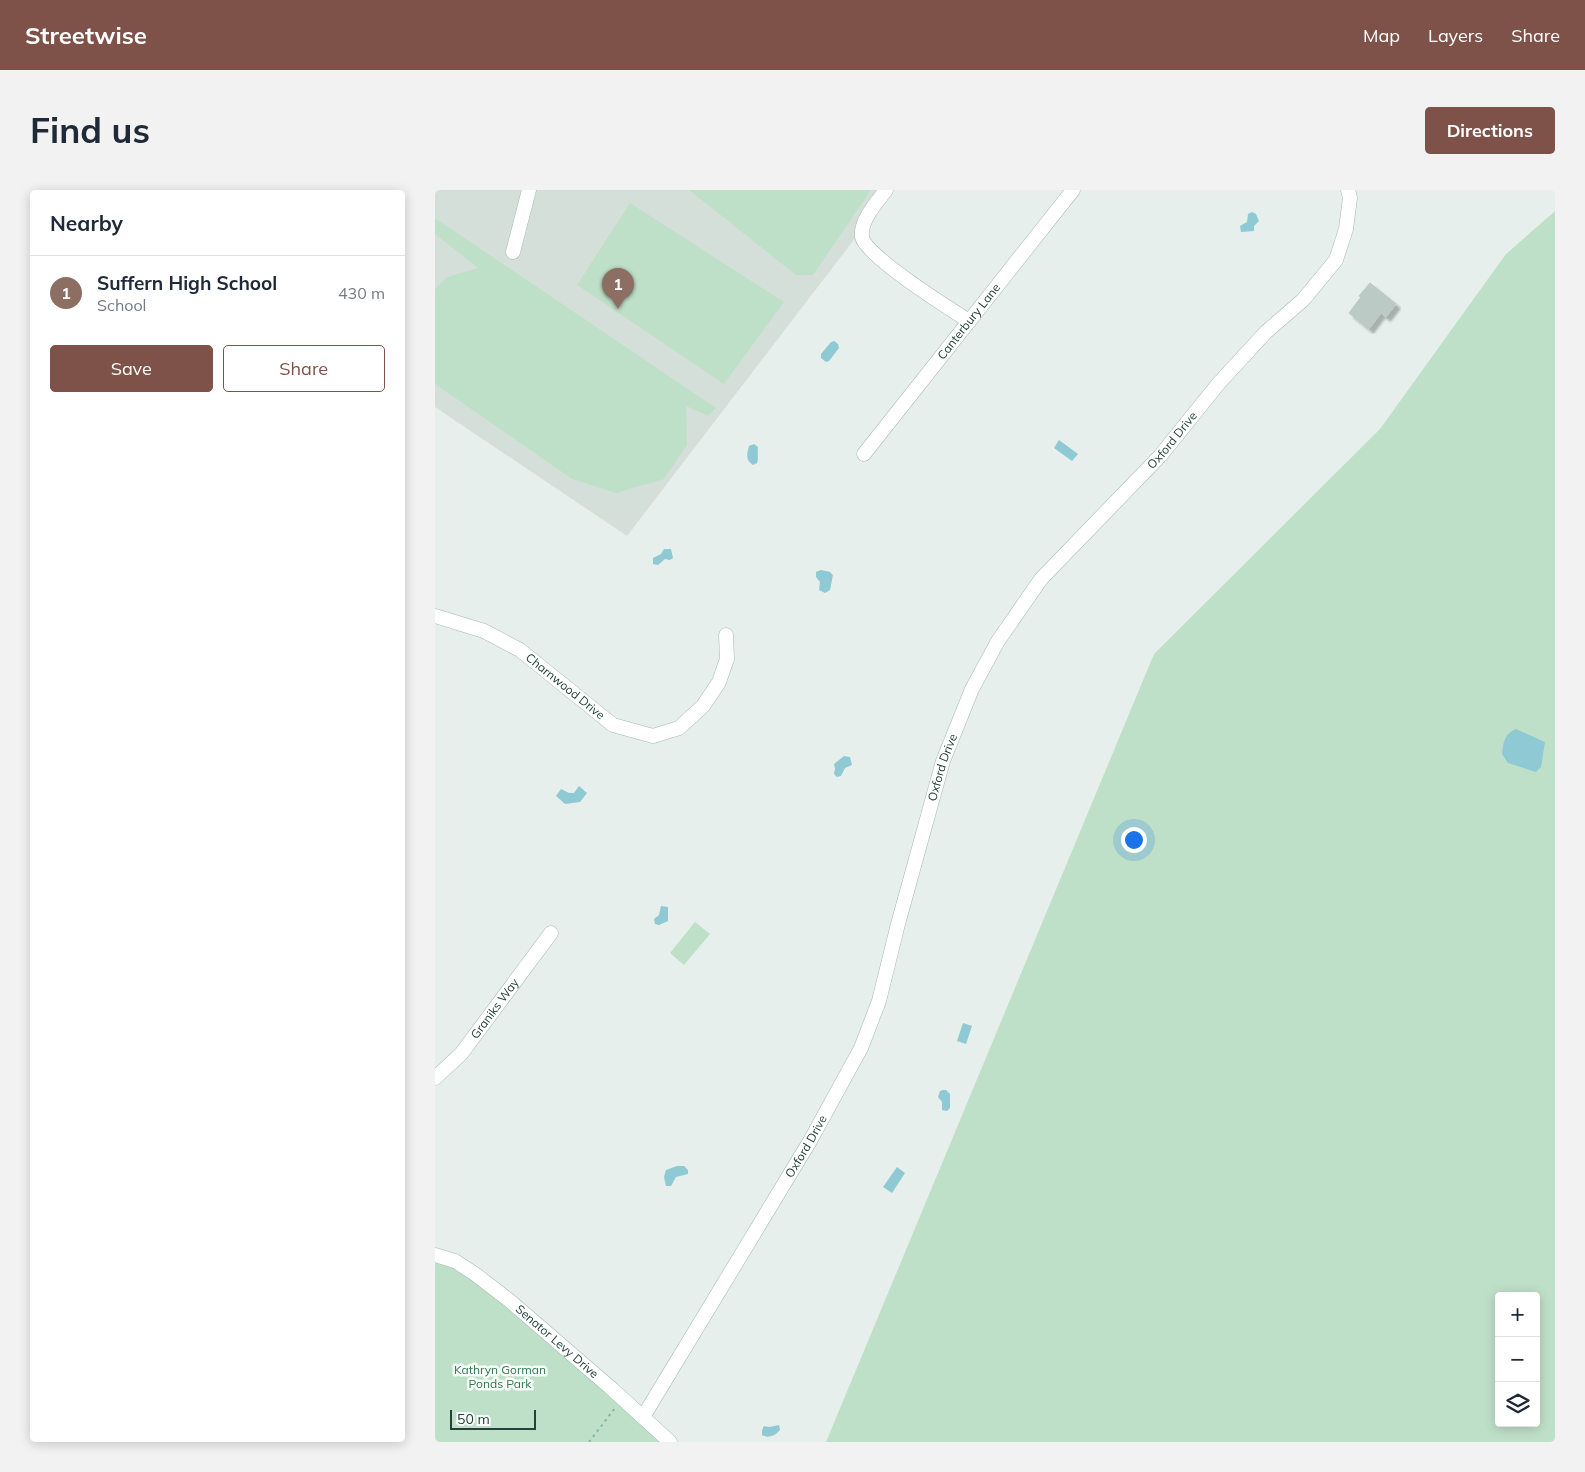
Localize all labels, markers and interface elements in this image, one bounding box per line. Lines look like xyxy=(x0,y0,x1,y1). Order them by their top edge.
text: Streetwise xyxy=(25,20,147,50)
text: Map xyxy=(1363,24,1400,47)
text: Layers xyxy=(1428,24,1483,47)
text: Share xyxy=(1511,24,1560,47)
button: Directions xyxy=(1425,107,1555,154)
text: Find us xyxy=(30,108,150,152)
text: Nearby xyxy=(50,210,123,236)
pin: 1 xyxy=(602,268,634,309)
text: Suffern High School xyxy=(97,271,277,295)
street label: Canterbury Lane xyxy=(934,280,1003,362)
text: 1 xyxy=(61,283,71,303)
text: 430 m xyxy=(338,283,385,303)
text: School xyxy=(97,295,146,315)
button: Save xyxy=(50,345,213,392)
button: Share xyxy=(223,345,385,392)
street label: Oxford Drive xyxy=(1144,408,1200,472)
street label: Charnwood Drive xyxy=(523,650,608,722)
street label: Oxford Drive xyxy=(924,731,960,803)
your location xyxy=(1121,827,1147,853)
street label: Graniks Way xyxy=(467,975,522,1041)
street label: Oxford Drive xyxy=(782,1112,830,1180)
map controls xyxy=(1495,1292,1540,1427)
button: + xyxy=(1495,1292,1540,1337)
street label: Senator Levy Drive xyxy=(513,1301,602,1381)
button: − xyxy=(1495,1337,1540,1382)
park label: Kathryn Gorman Ponds Park xyxy=(454,1362,546,1391)
button: layers xyxy=(1495,1382,1540,1427)
scale bar xyxy=(450,1407,536,1430)
text: 50 m xyxy=(457,1410,490,1428)

